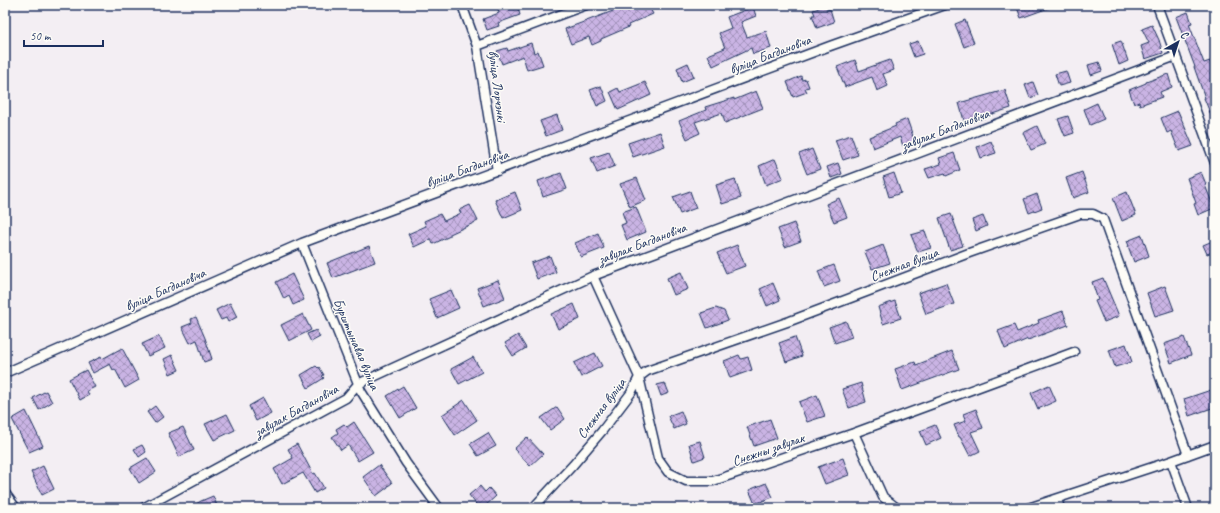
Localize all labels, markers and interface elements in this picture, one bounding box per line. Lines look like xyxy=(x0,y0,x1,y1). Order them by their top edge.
scale bar xyxy=(24,22,103,48)
north arrow xyxy=(1158,22,1198,62)
text: С xyxy=(1178,27,1192,42)
text: 50 m xyxy=(30,28,52,44)
street label: вуліца Багдановіча xyxy=(727,31,814,78)
street label: вуліца Лорчэнкі xyxy=(485,49,511,125)
street label: завулак Багдановіча xyxy=(897,105,992,155)
street label: вуліца Багдановіча xyxy=(424,145,511,191)
street label: завулак Багдановіча xyxy=(594,219,689,269)
street label: Снежная вуліца xyxy=(868,243,941,285)
street label: вуліца Багдановіча xyxy=(122,264,209,315)
street label: Бурштынавая вуліца xyxy=(330,296,384,393)
street label: Снежная вуліца xyxy=(573,374,630,442)
street label: завулак Багдановіча xyxy=(250,380,342,441)
street label: Снежны завулак xyxy=(730,429,808,470)

